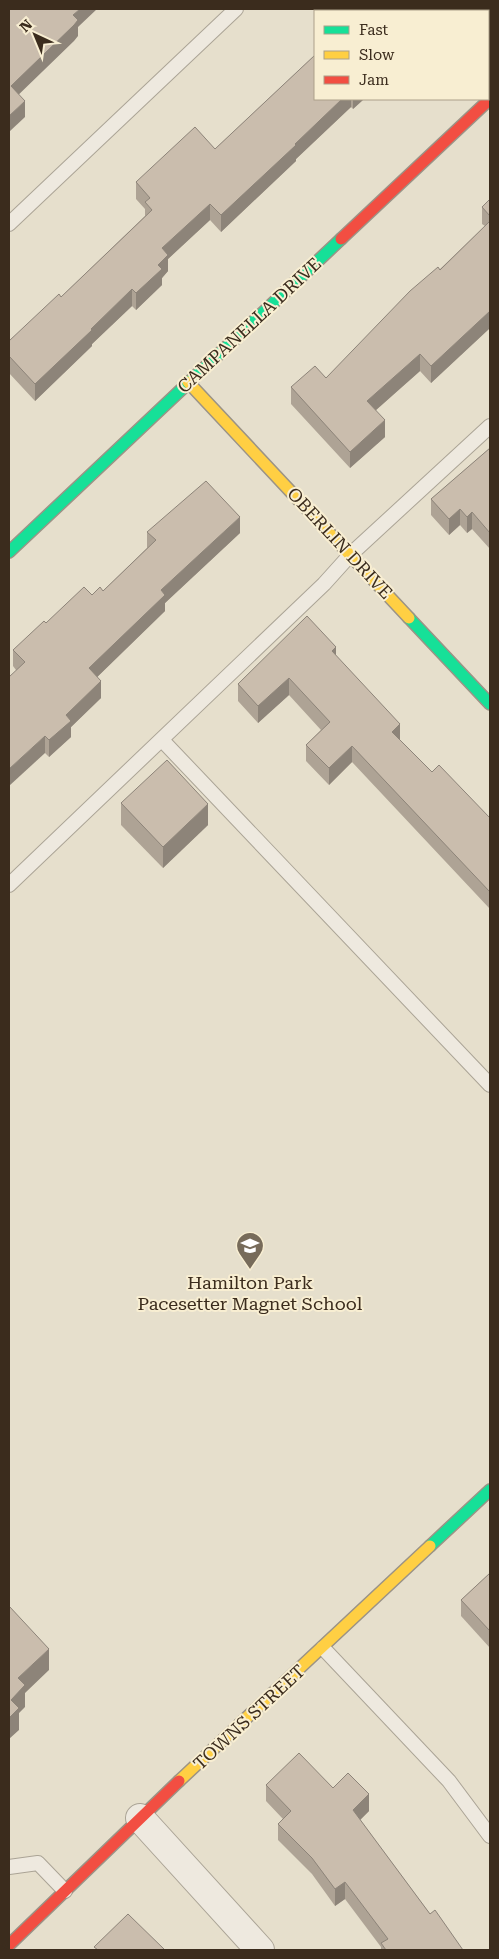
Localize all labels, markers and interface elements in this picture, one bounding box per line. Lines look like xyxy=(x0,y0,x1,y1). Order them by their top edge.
north arrow xyxy=(10,10,60,60)
legend xyxy=(314,10,489,100)
text: N xyxy=(17,16,36,35)
text: Fast xyxy=(359,21,389,39)
text: Slow xyxy=(359,46,395,64)
text: Jam xyxy=(359,71,389,89)
street label: CAMPANELLA DRIVE xyxy=(173,253,325,397)
street label: OBERLIN DRIVE xyxy=(283,483,397,603)
school or university icon: Hamilton Park Pacesetter Magnet School xyxy=(235,1231,265,1270)
place label: Hamilton Park Pacesetter Magnet School xyxy=(138,1272,363,1314)
street label: TOWNS STREET xyxy=(189,1660,309,1774)

